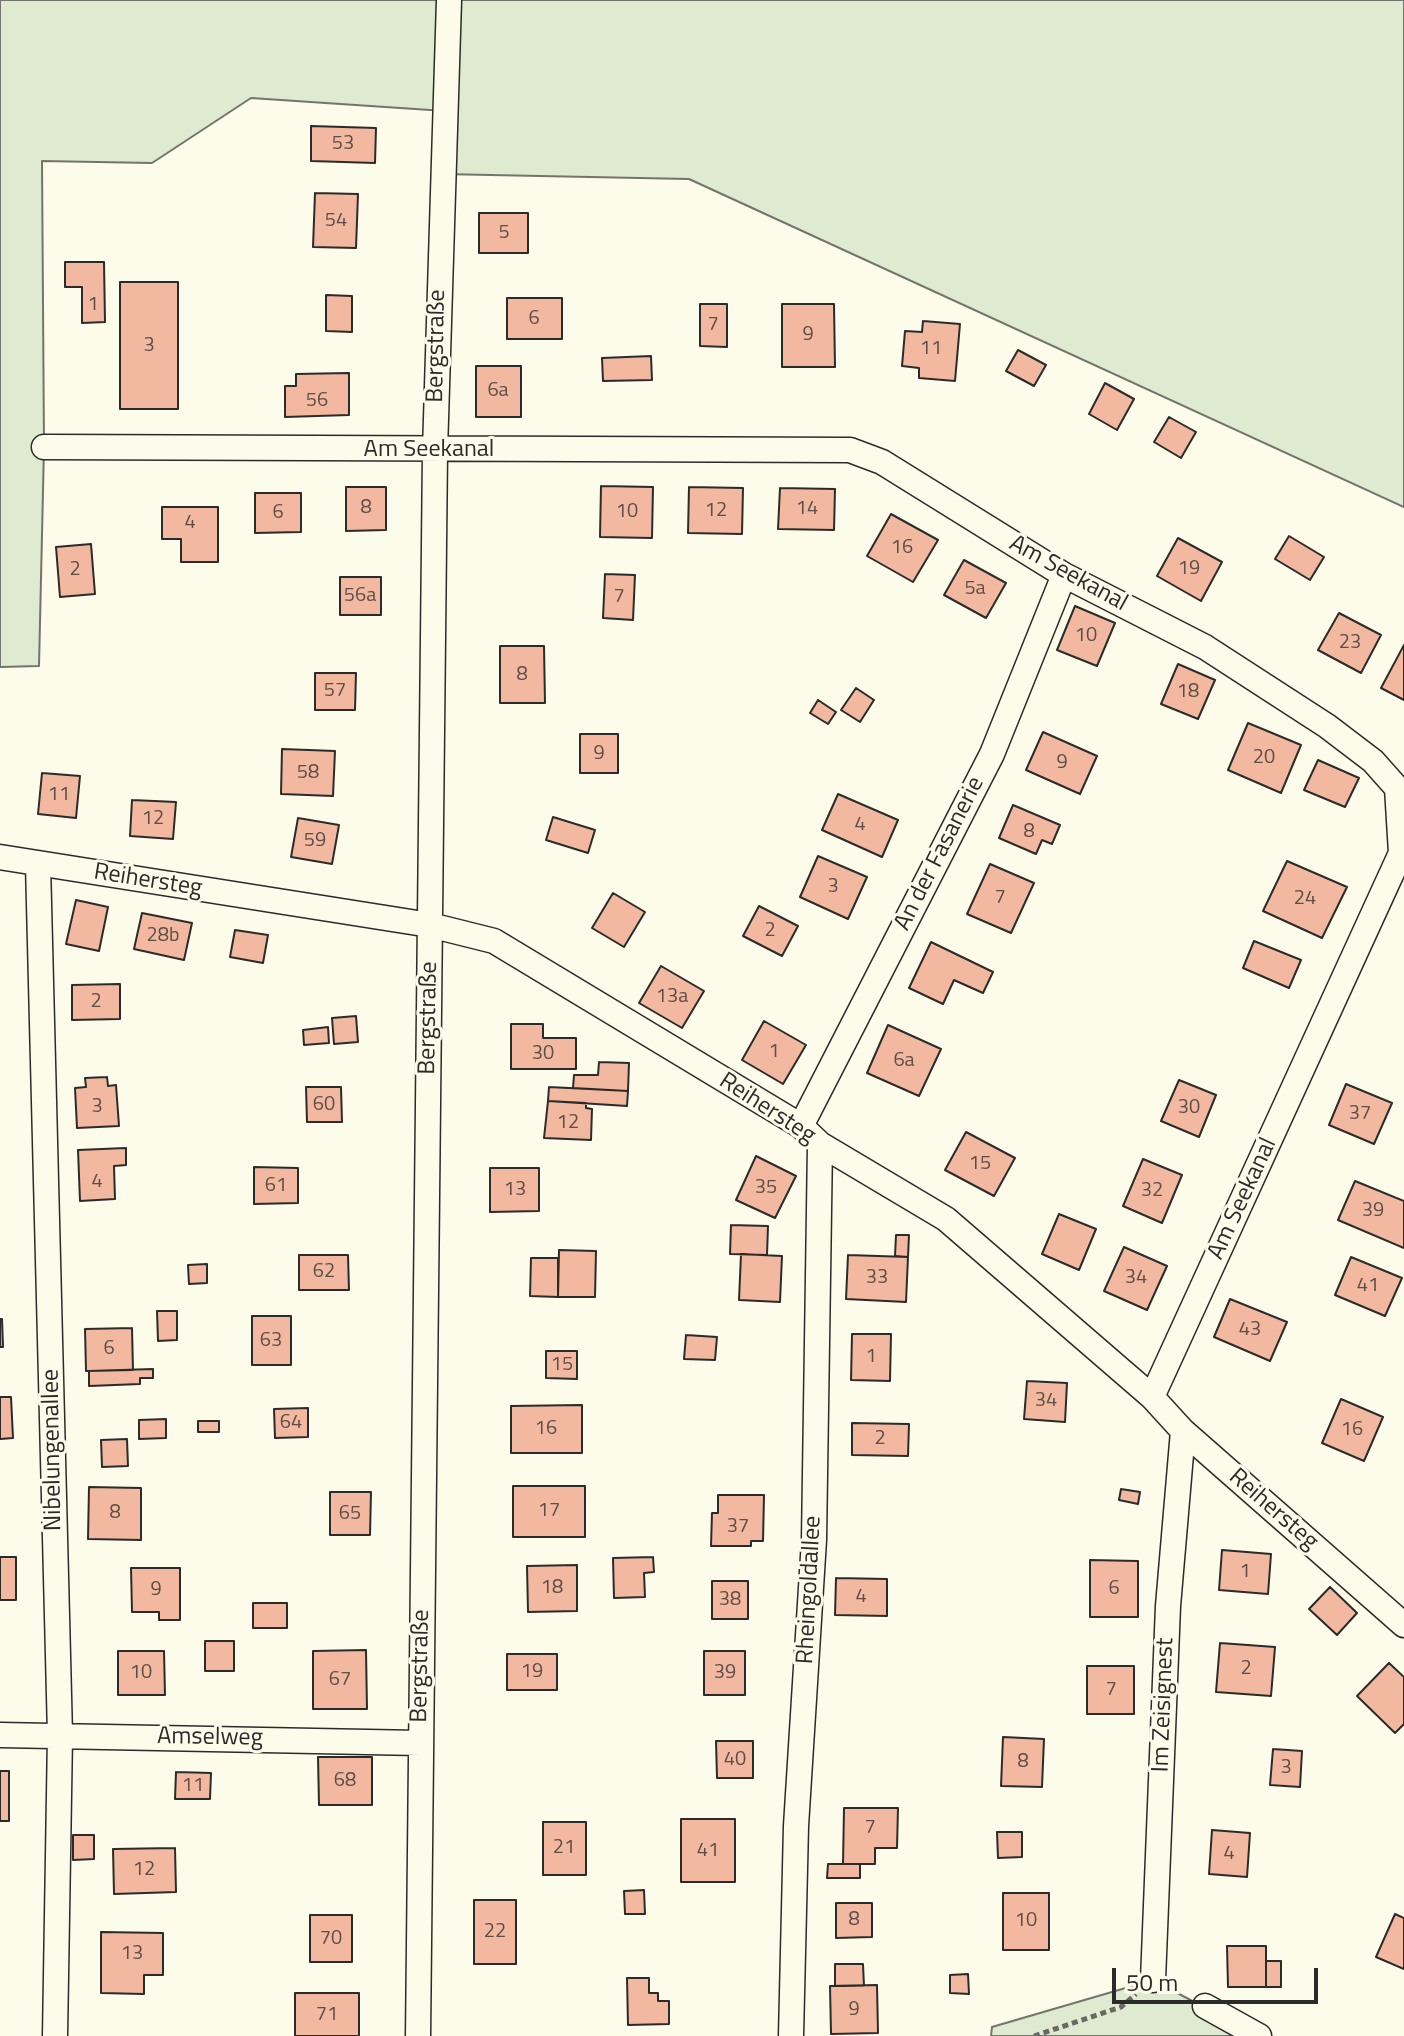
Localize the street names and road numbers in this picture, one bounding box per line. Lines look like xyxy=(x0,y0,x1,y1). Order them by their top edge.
street label: Bergstraße xyxy=(422,289,452,403)
street label: Am Seekanal xyxy=(364,436,494,464)
street label: Am Seekanal xyxy=(1004,530,1132,618)
street label: An der Fasanerie xyxy=(889,772,991,936)
street label: Reihersteg xyxy=(92,858,204,904)
street label: Bergstraße xyxy=(414,961,444,1075)
street label: Reihersteg xyxy=(713,1067,821,1151)
street label: Am Seekanal xyxy=(1202,1134,1284,1264)
street label: Nibelungenallee xyxy=(37,1369,69,1531)
street label: Reihersteg xyxy=(1222,1463,1324,1557)
street label: Rheingoldallee xyxy=(792,1515,828,1665)
street label: Bergstraße xyxy=(406,1609,436,1723)
street label: Im Zeisignest xyxy=(1147,1637,1181,1773)
street label: Amselweg xyxy=(157,1723,263,1753)

